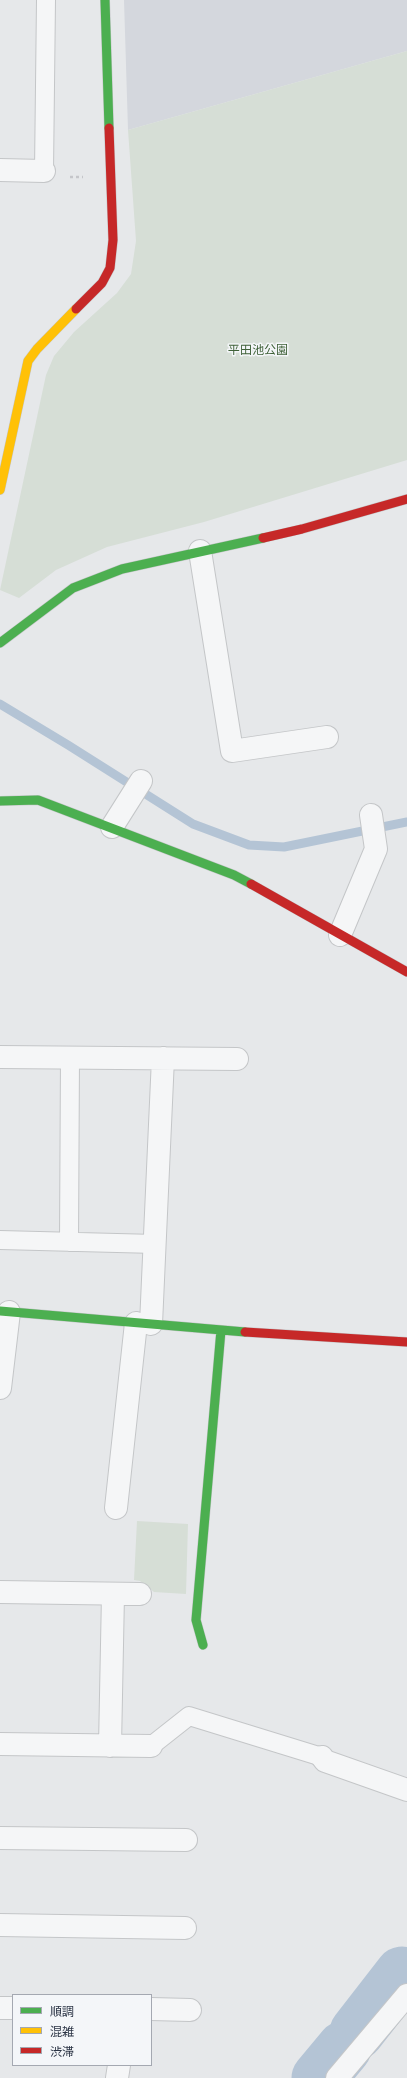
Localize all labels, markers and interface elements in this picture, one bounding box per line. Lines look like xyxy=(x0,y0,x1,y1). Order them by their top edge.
park label: 平田池公園 xyxy=(228,343,288,357)
legend xyxy=(12,1994,152,2066)
text: 順調 xyxy=(50,2005,74,2019)
text: 混雑 xyxy=(50,2025,74,2039)
text: 渋滞 xyxy=(50,2045,74,2059)

